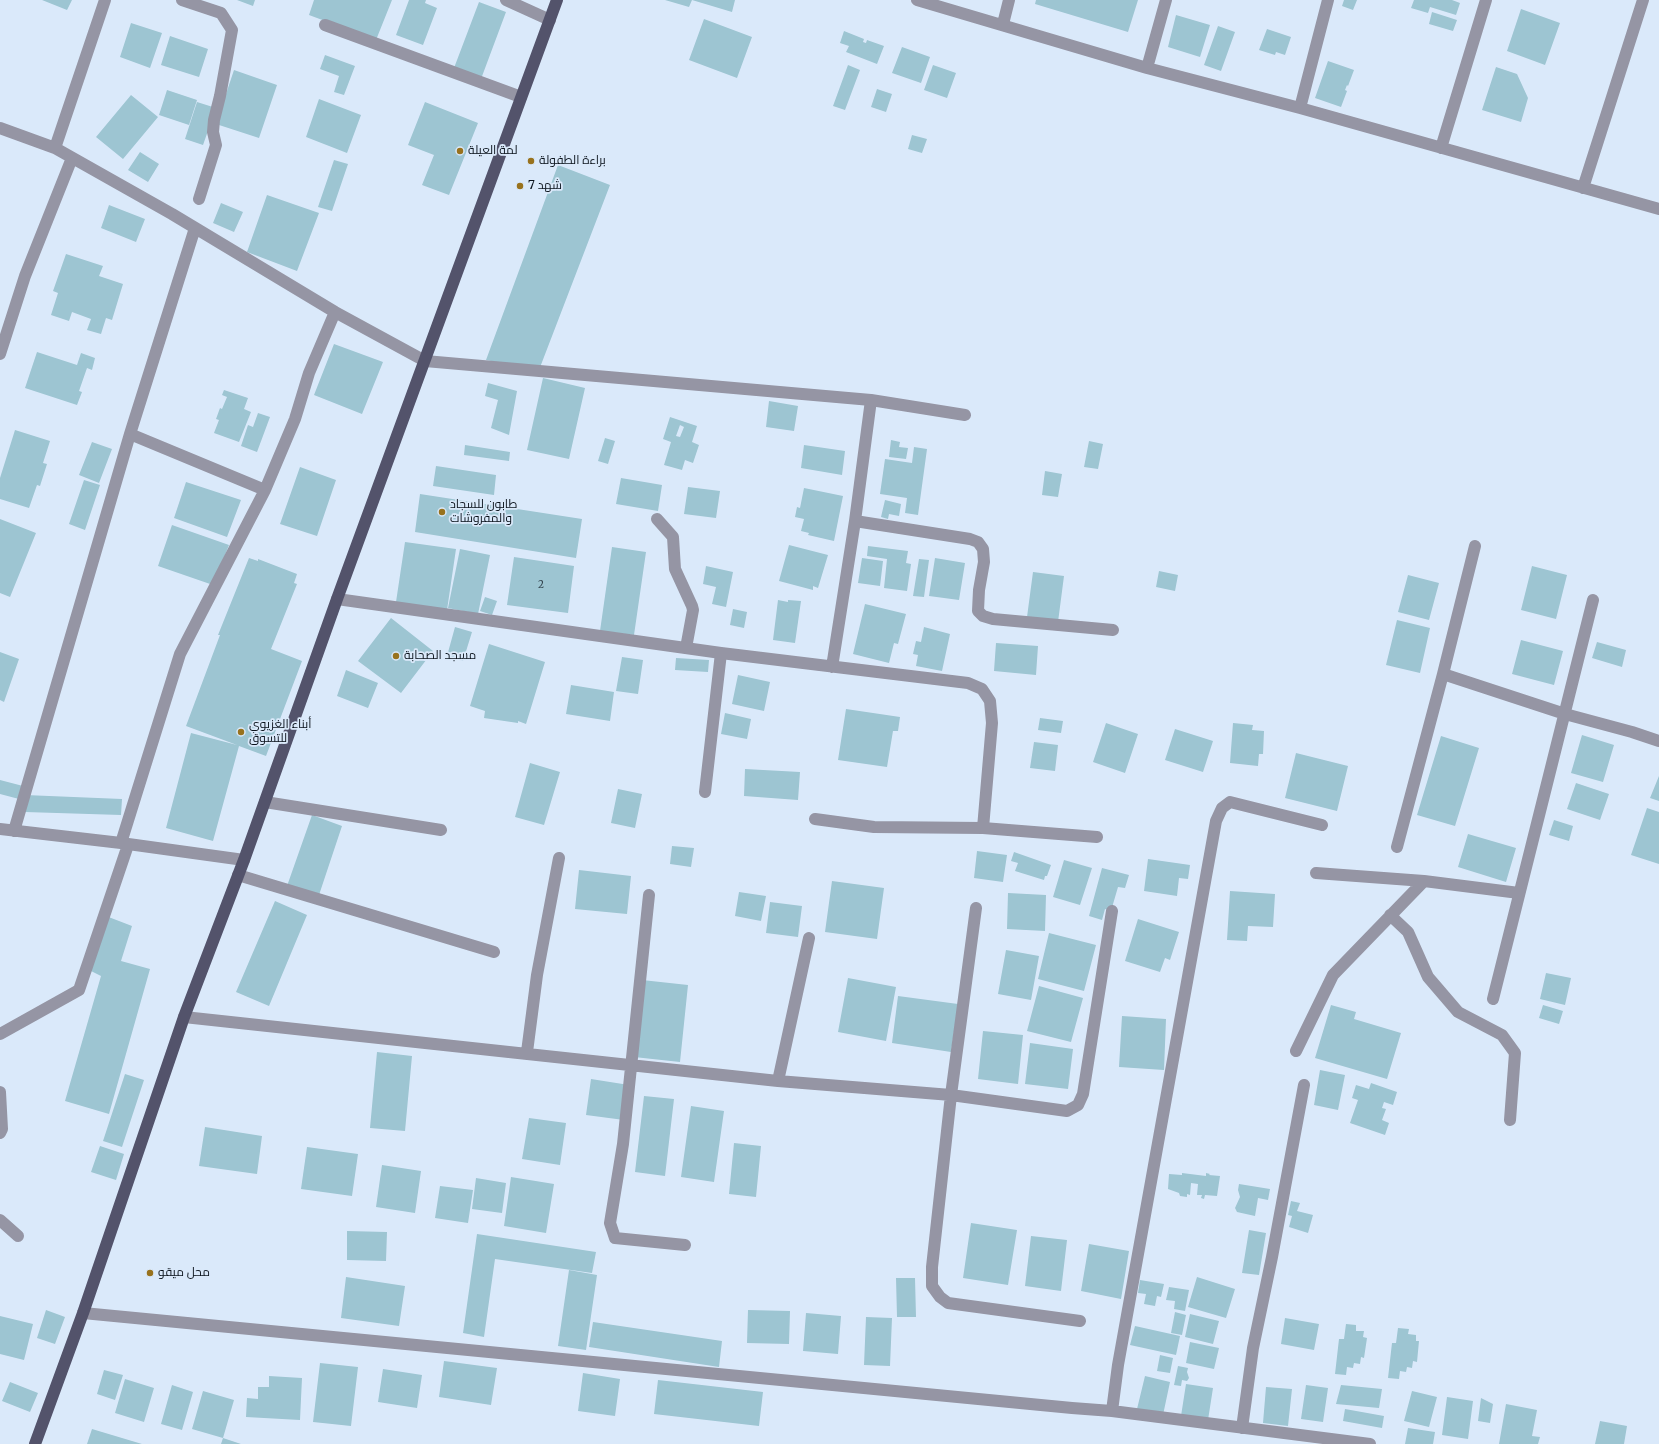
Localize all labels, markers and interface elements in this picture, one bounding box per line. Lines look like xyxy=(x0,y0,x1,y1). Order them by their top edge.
place label: لمة العيلة xyxy=(468,144,517,158)
marker: لمة العيلة xyxy=(455,146,465,156)
place label: براءة الطفولة xyxy=(539,154,606,168)
marker: براءة الطفولة xyxy=(526,156,536,166)
place label: شهد 7 xyxy=(528,179,562,193)
marker: شهد 7 xyxy=(515,181,525,191)
place label: طابون للسجاد والمفروشات xyxy=(450,498,517,526)
marker: طابون للسجاد والمفروشات xyxy=(437,507,447,517)
house number: 2 xyxy=(538,579,544,591)
place label: مسجد الصحابة xyxy=(404,649,476,663)
marker: مسجد الصحابة xyxy=(391,651,401,661)
place label: أبناء الغزيوي للتسوق xyxy=(249,718,311,746)
marker: أبناء الغزيوي للتسوق xyxy=(236,727,246,737)
place label: محل ميقو xyxy=(158,1266,210,1280)
marker: محل ميقو xyxy=(145,1268,155,1278)

